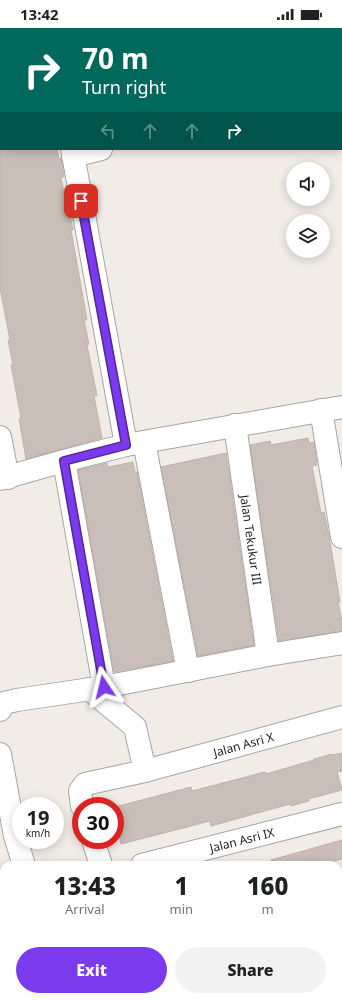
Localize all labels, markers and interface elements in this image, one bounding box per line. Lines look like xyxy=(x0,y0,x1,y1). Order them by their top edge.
text: 13:42 xyxy=(20,4,59,24)
text: 70 m xyxy=(82,39,149,77)
icon: right xyxy=(16,44,68,96)
text: Turn right xyxy=(82,75,166,99)
icon: left xyxy=(97,120,119,142)
icon: ahead xyxy=(139,120,161,142)
icon: ahead xyxy=(181,120,203,142)
icon: right xyxy=(223,120,245,142)
map controls xyxy=(286,162,330,258)
button: sound xyxy=(286,162,330,206)
pin xyxy=(64,184,98,218)
icon: arrive xyxy=(70,190,92,212)
button: layers xyxy=(286,214,330,258)
street label: Jalan Tekukur III xyxy=(236,493,266,586)
position arrow xyxy=(83,666,125,708)
street label: Jalan Asri X xyxy=(210,728,276,761)
speed limit sign: 30 xyxy=(72,797,124,849)
text: 19 xyxy=(27,804,49,831)
street label: Jalan Asri IX xyxy=(207,823,276,856)
text: km/h xyxy=(26,826,50,840)
text: 13:43 xyxy=(54,869,116,902)
text: 1 xyxy=(174,869,188,902)
text: 160 xyxy=(247,869,288,902)
text: Arrival xyxy=(65,900,105,918)
text: min xyxy=(170,900,193,918)
text: m xyxy=(261,900,274,918)
button: Exit xyxy=(16,947,167,993)
button: Share xyxy=(175,947,326,993)

